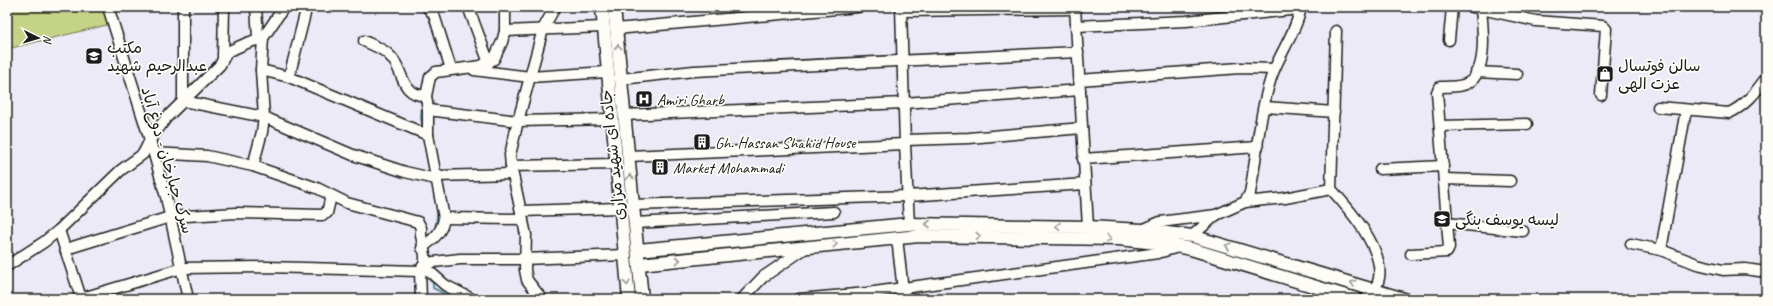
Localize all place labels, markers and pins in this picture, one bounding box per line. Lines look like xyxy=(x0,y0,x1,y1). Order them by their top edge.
place label: مکتب عبدالرحیم شهید xyxy=(107,38,207,78)
school or university icon: مکتب عبدالرحیم شهید xyxy=(84,46,104,66)
place label: سالن فوتسال عزت الهی xyxy=(1618,56,1701,94)
shop icon: سالن فوتسال عزت الهی xyxy=(1595,64,1615,84)
hospital icon: Amiri Gharb xyxy=(634,89,654,109)
place label: Amiri Gharb xyxy=(657,90,725,110)
building icon: Gh. Hassan Shahid House xyxy=(692,132,712,152)
place label: Gh. Hassan Shahid House xyxy=(715,133,857,153)
building icon: Market Mohammadi xyxy=(650,157,670,177)
place label: Market Mohammadi xyxy=(673,158,786,178)
school or university icon: لیسه یوسف بنگی xyxy=(1432,209,1452,229)
place label: لیسه یوسف بنگی xyxy=(1455,210,1559,230)

